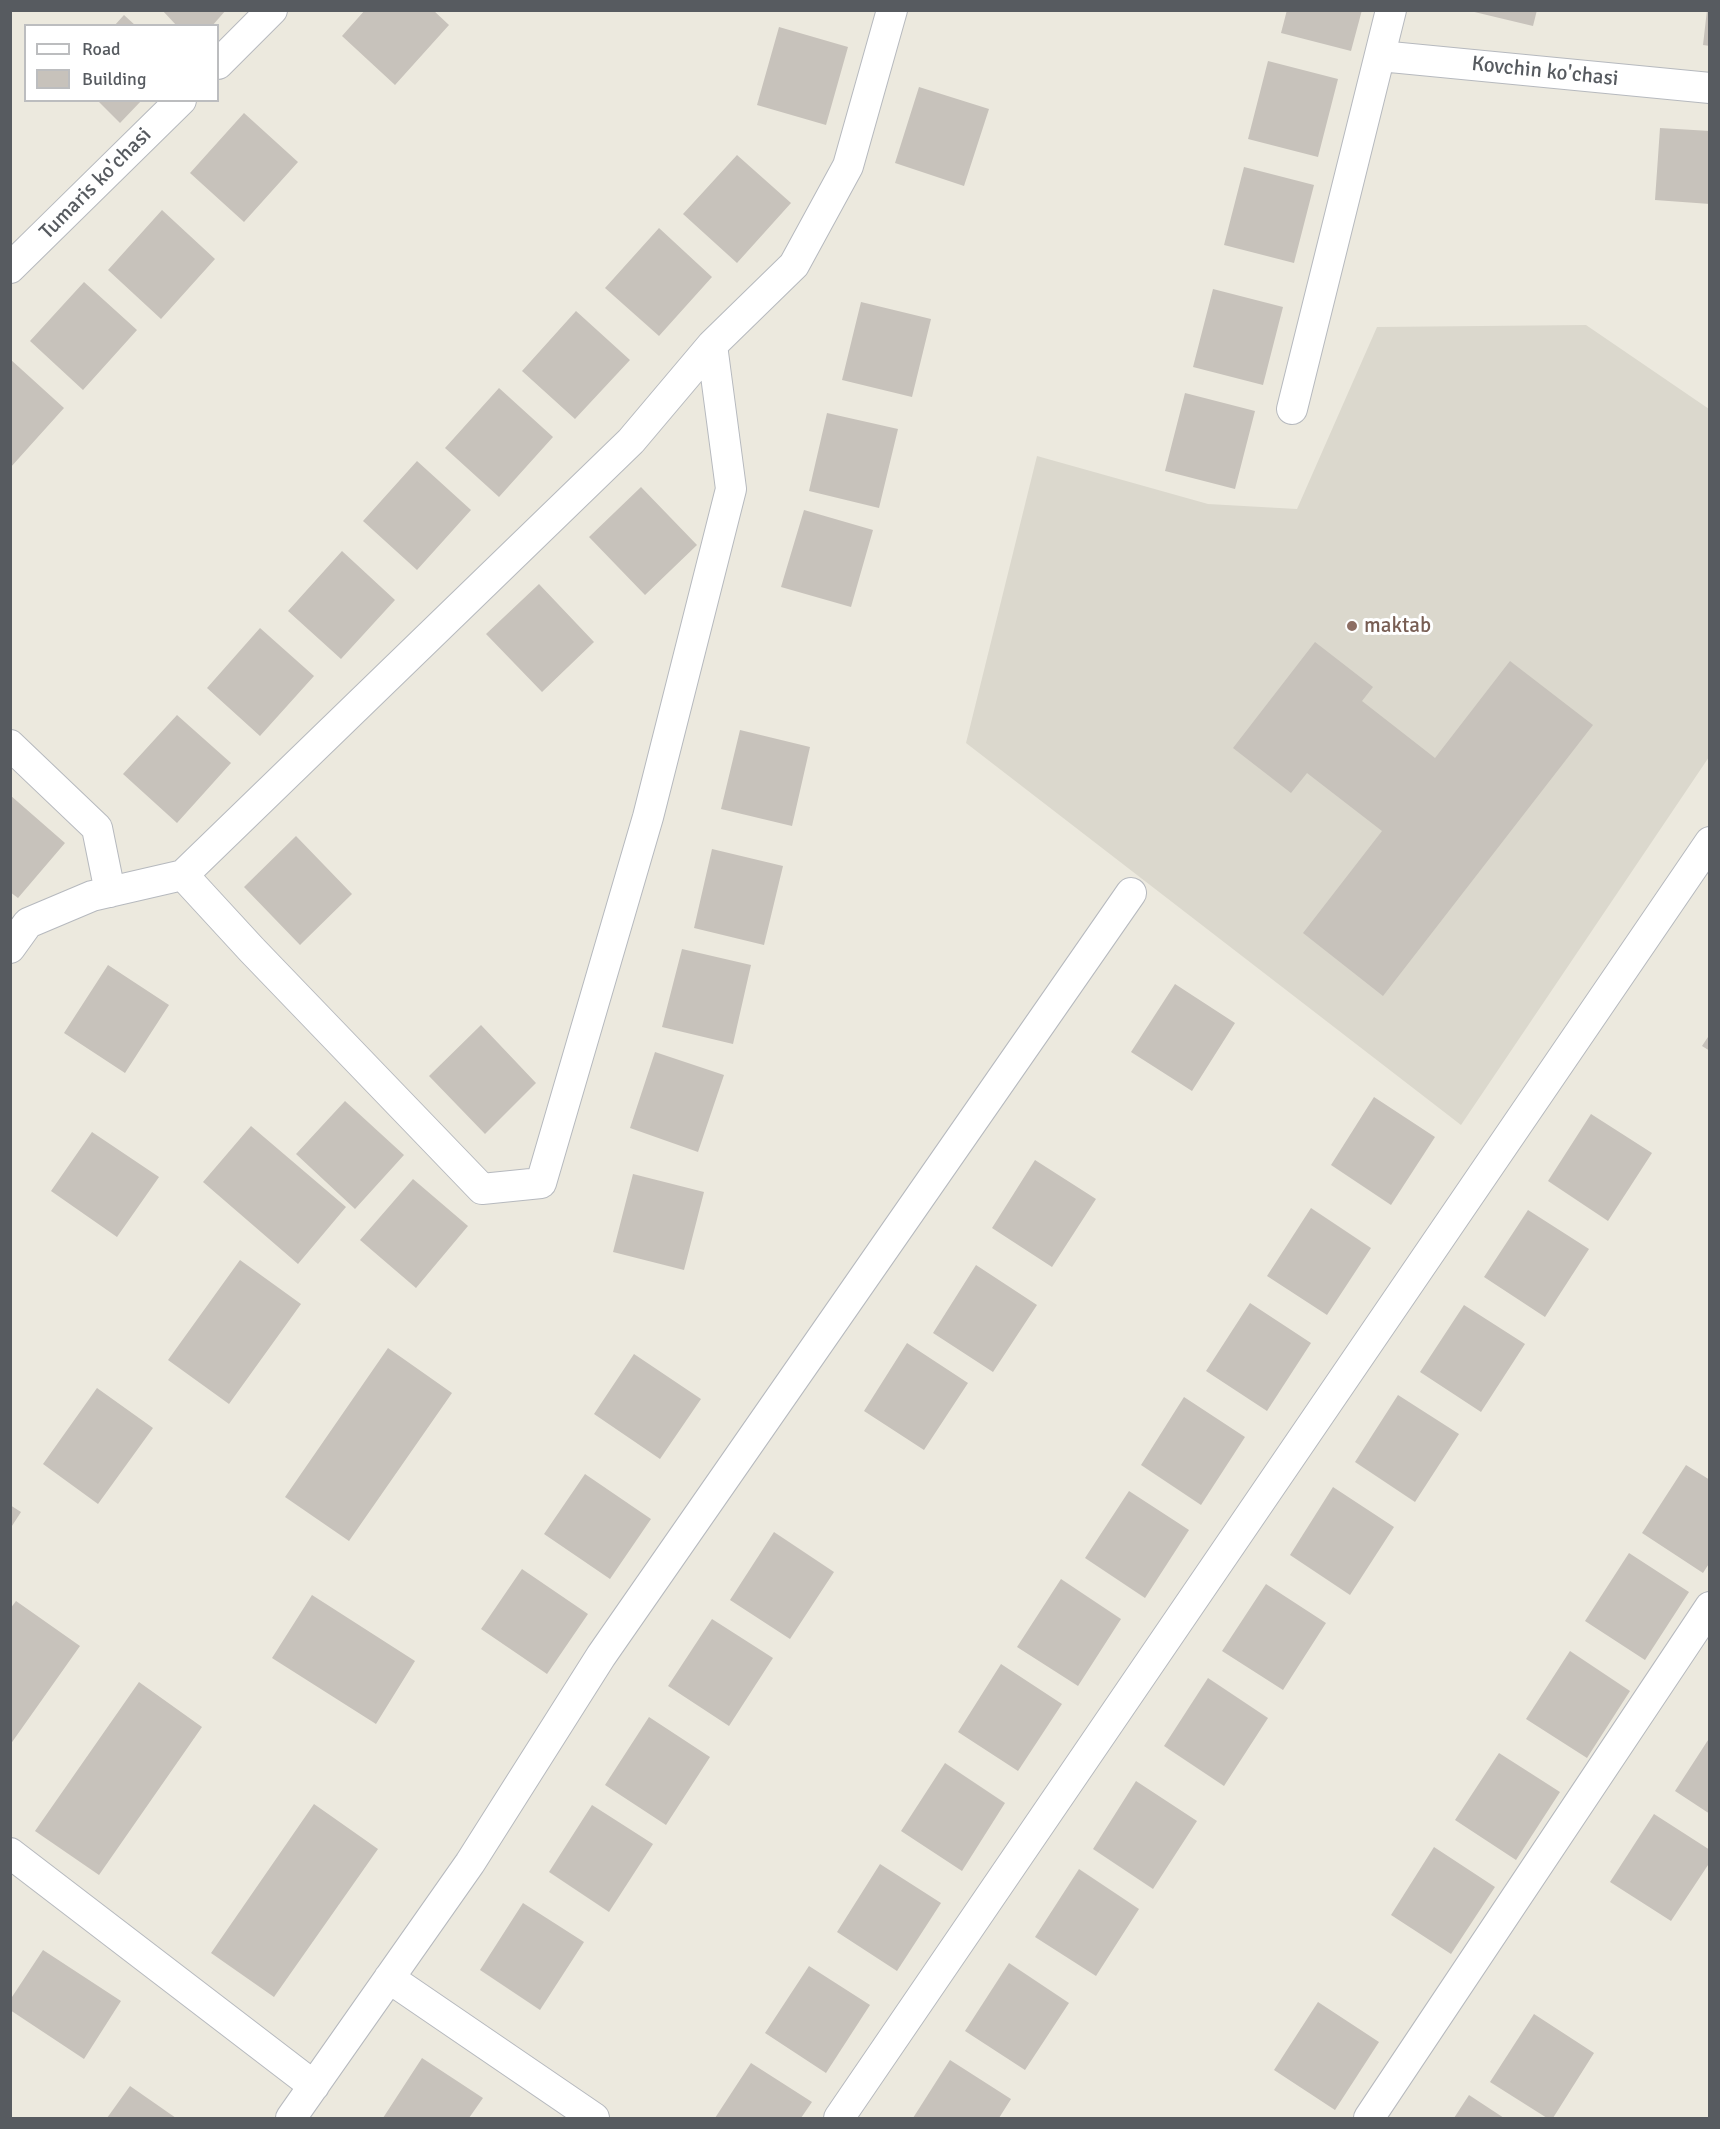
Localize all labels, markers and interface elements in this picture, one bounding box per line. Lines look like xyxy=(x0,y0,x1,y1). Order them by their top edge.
legend xyxy=(24,24,219,102)
text: Road xyxy=(82,38,121,60)
street label: Kovchin ko'chasi xyxy=(1470,52,1620,92)
text: Building xyxy=(82,68,146,90)
street label: Tumaris ko'chasi xyxy=(35,123,157,245)
place label: maktab xyxy=(1364,613,1431,639)
marker: maktab xyxy=(1345,619,1359,633)

